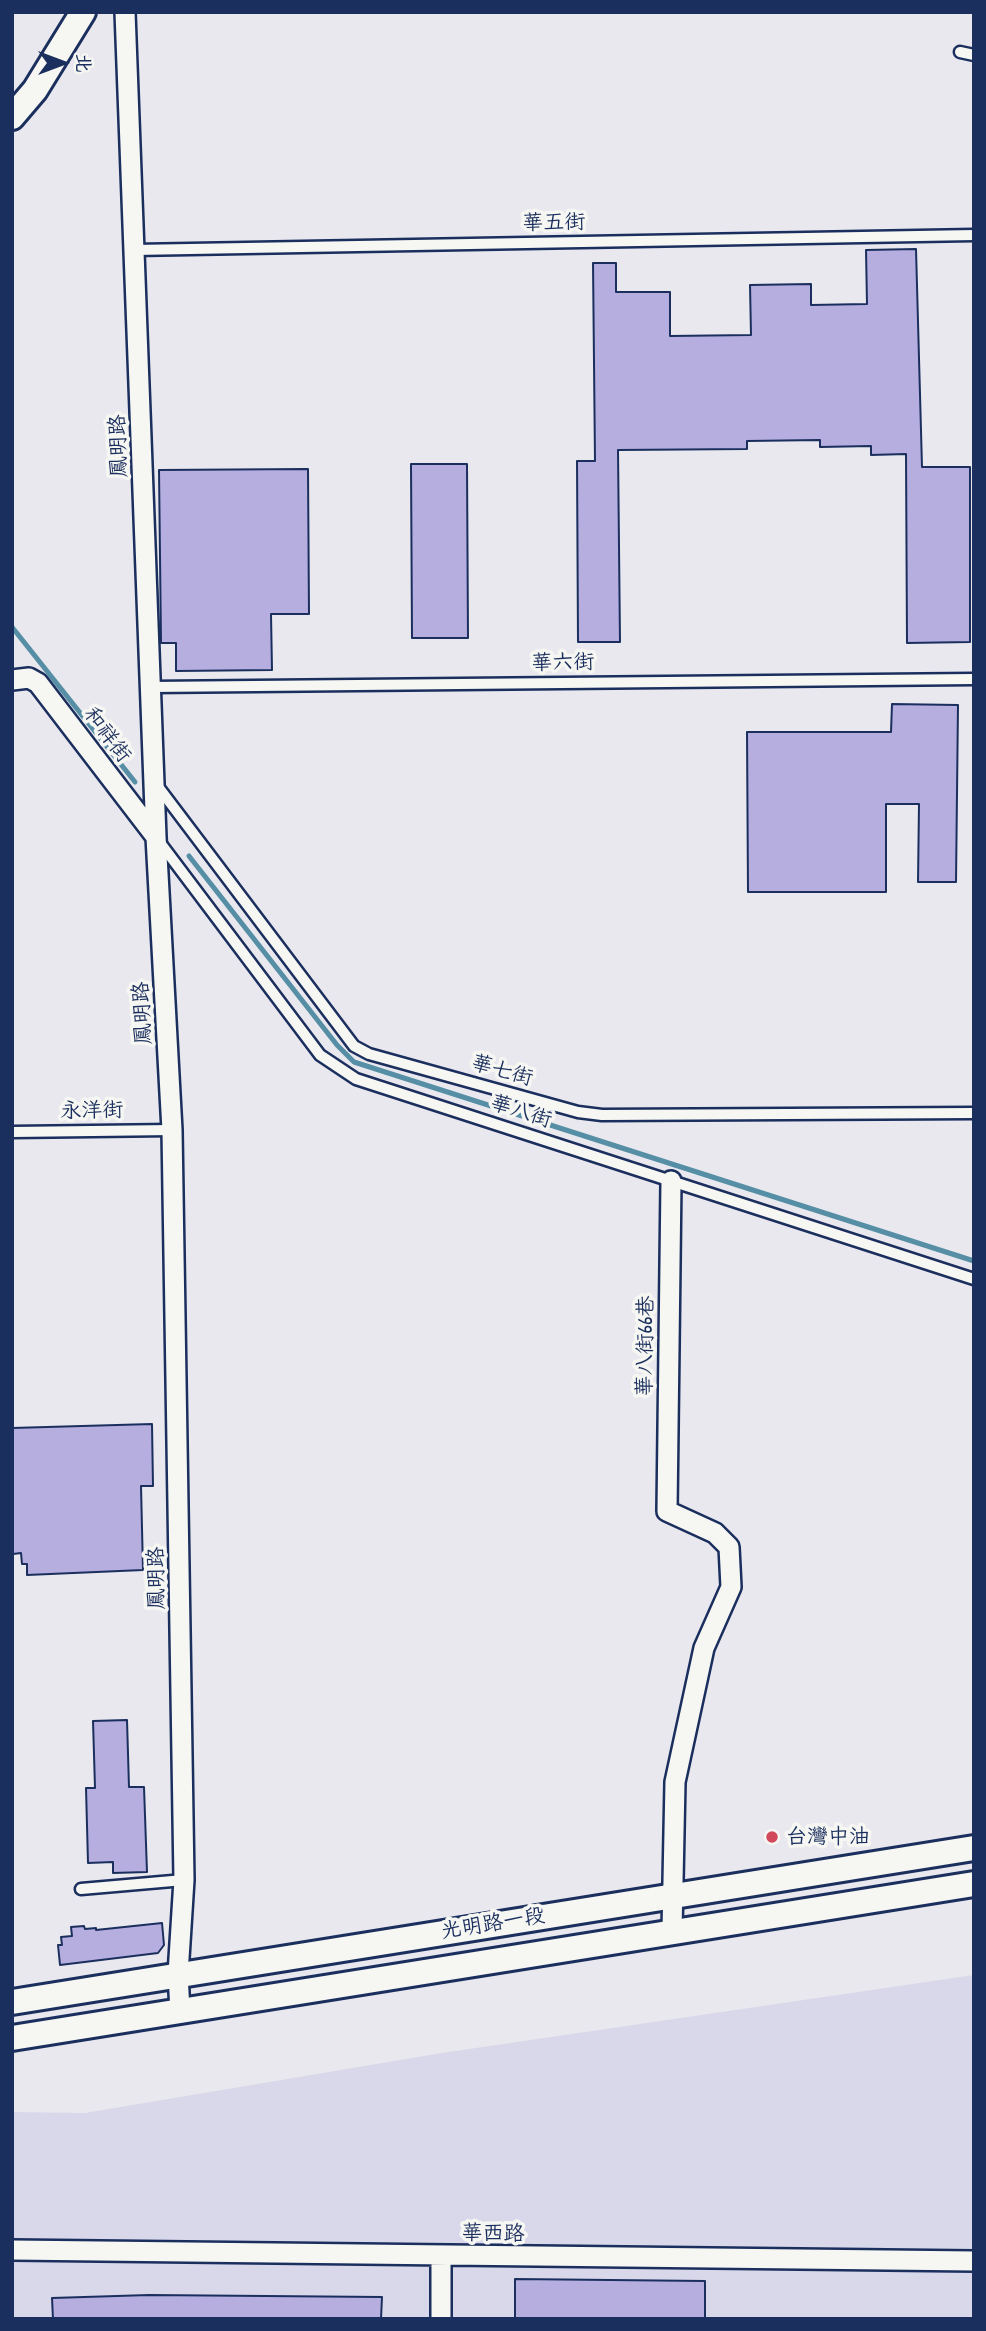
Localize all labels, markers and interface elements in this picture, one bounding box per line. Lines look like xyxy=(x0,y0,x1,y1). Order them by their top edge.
north arrow xyxy=(28,28,98,98)
text: 北 xyxy=(71,53,97,73)
street label: 華五街 xyxy=(522,210,586,236)
street label: 鳳明路 xyxy=(105,414,133,478)
street label: 華六街 xyxy=(531,650,595,676)
street label: 和祥街 xyxy=(78,702,136,768)
street label: 鳳明路 xyxy=(129,981,157,1045)
street label: 華七街 xyxy=(468,1050,536,1092)
street label: 華八街 xyxy=(487,1090,555,1134)
street label: 永洋街 xyxy=(60,1098,124,1124)
street label: 華八街66巷 xyxy=(633,1295,659,1397)
street label: 鳳明路 xyxy=(144,1546,170,1610)
place label: 台灣中油 xyxy=(786,1824,870,1850)
marker: 台灣中油 xyxy=(764,1829,780,1845)
street label: 光明路一段 xyxy=(439,1903,547,1945)
street label: 華西路 xyxy=(461,2221,525,2247)

